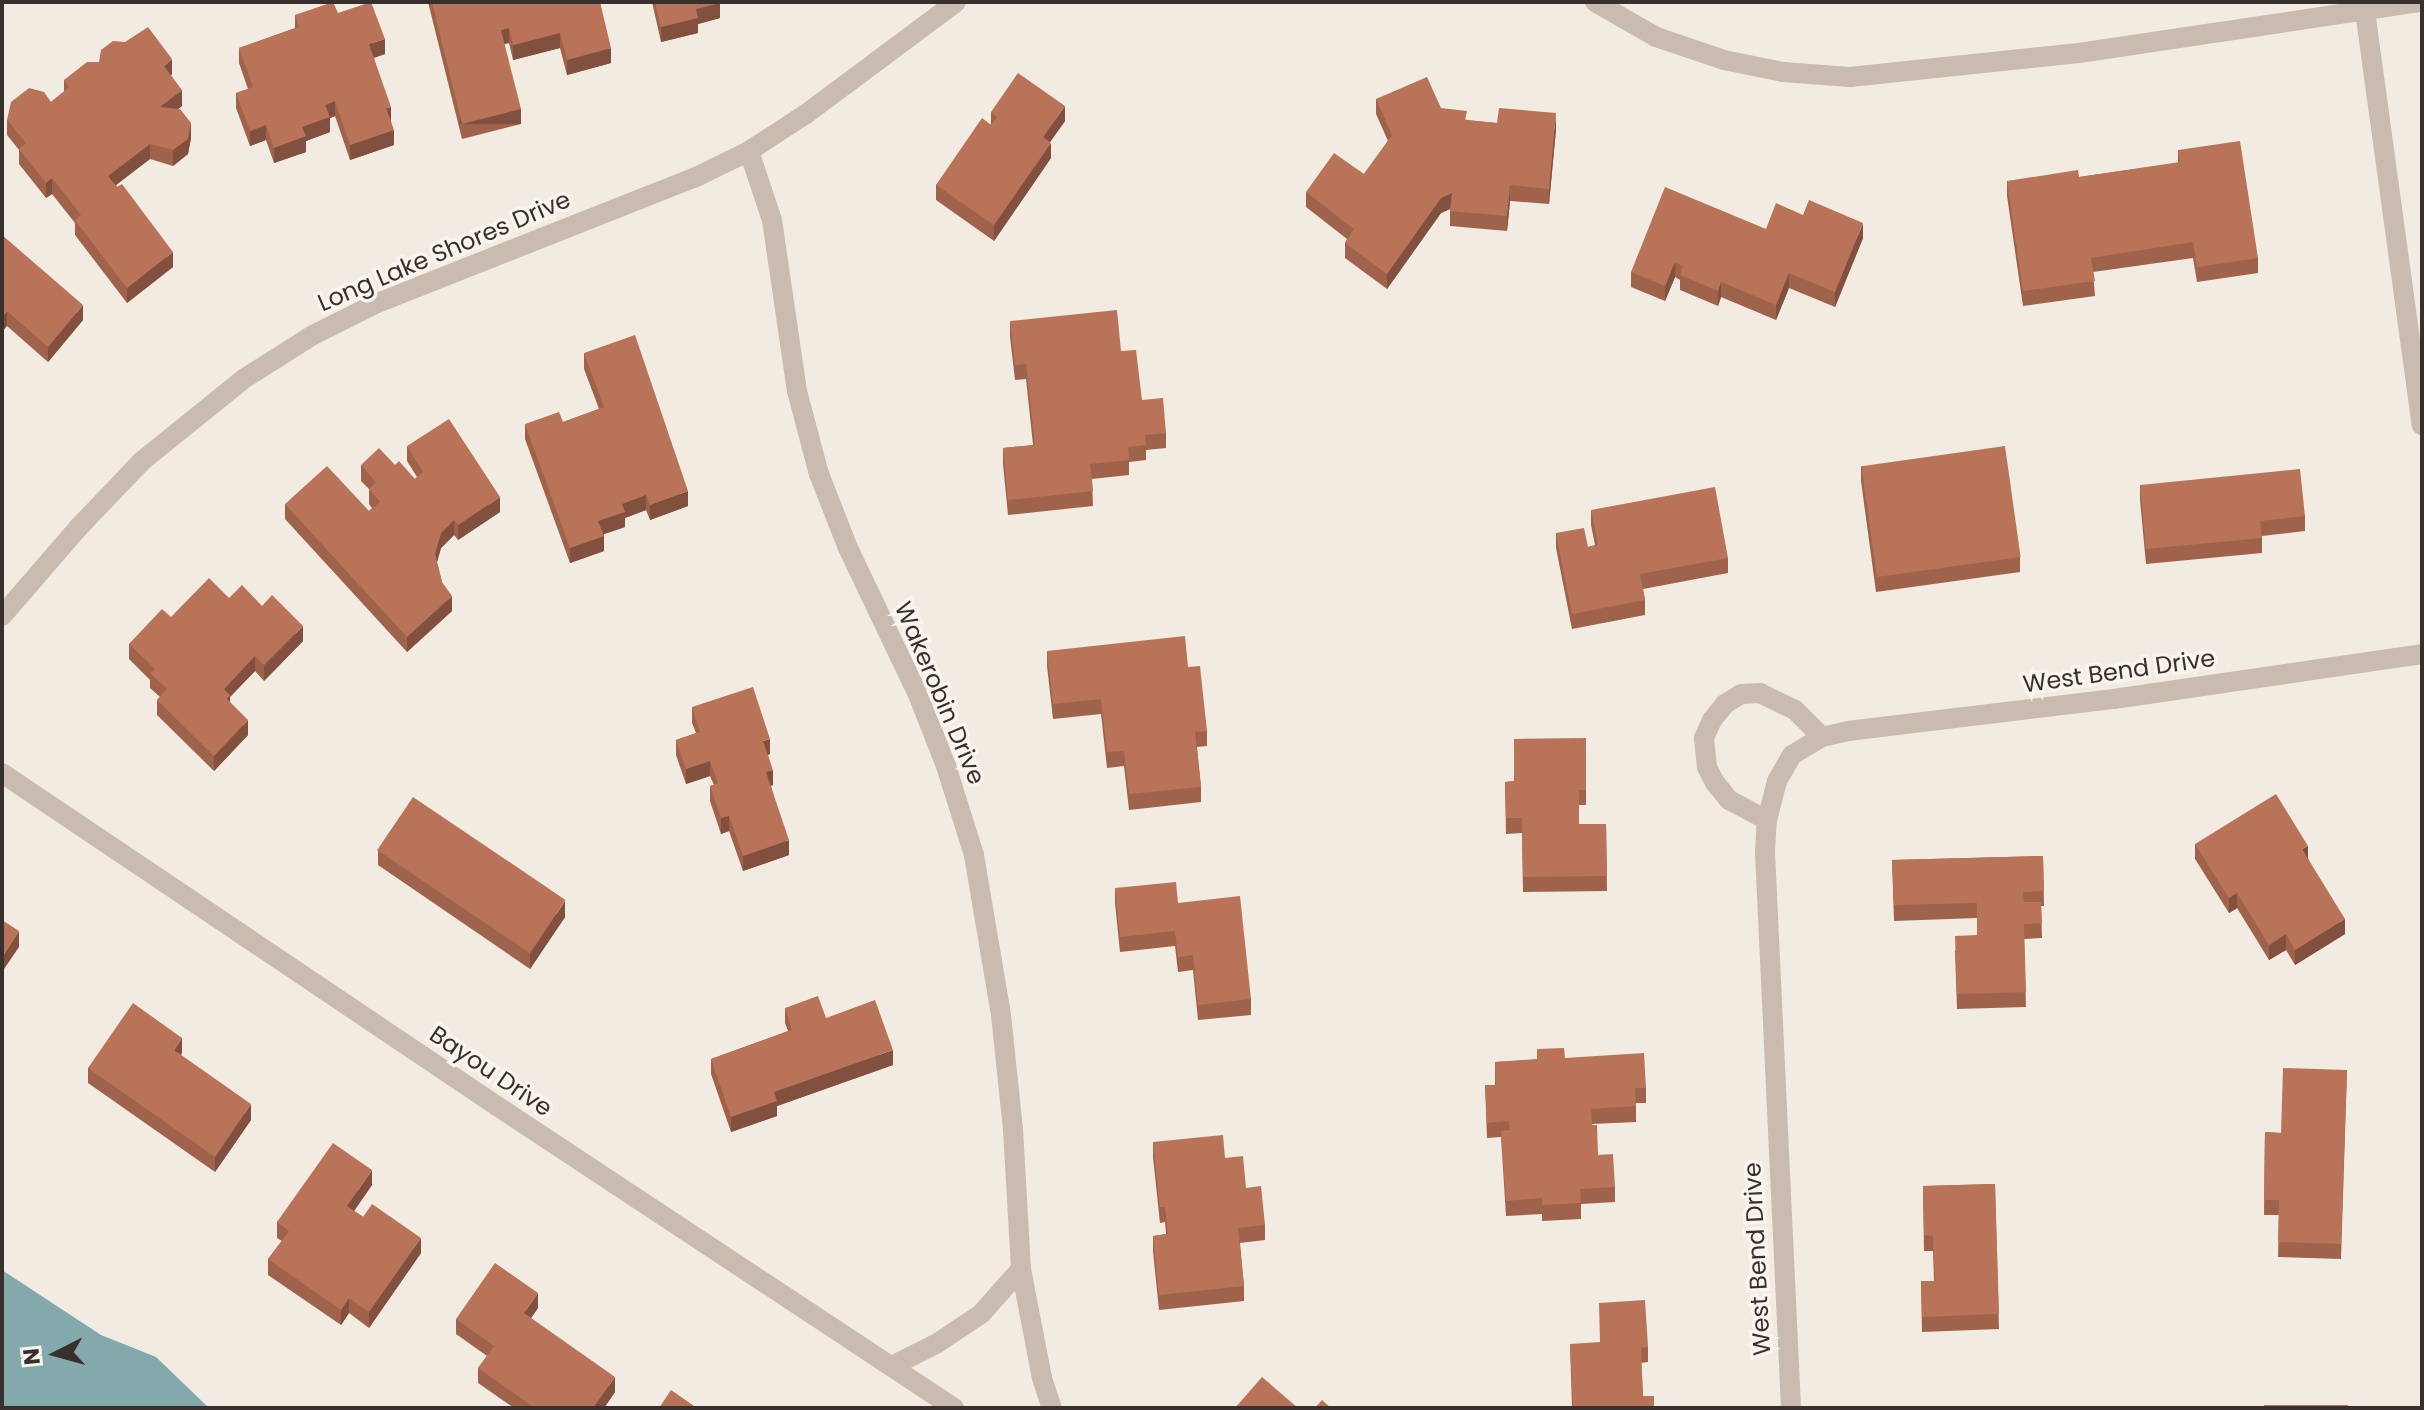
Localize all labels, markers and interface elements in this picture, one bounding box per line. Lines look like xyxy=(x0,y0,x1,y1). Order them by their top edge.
street label: Long Lake Shores Drive xyxy=(313,185,575,317)
street label: Wakerobin Drive xyxy=(889,598,991,788)
street label: West Bend Drive xyxy=(2021,643,2217,699)
street label: Bayou Drive xyxy=(424,1019,558,1123)
street label: West Bend Drive xyxy=(1738,1162,1776,1356)
north arrow xyxy=(16,1314,96,1394)
text: N xyxy=(15,1347,48,1366)

